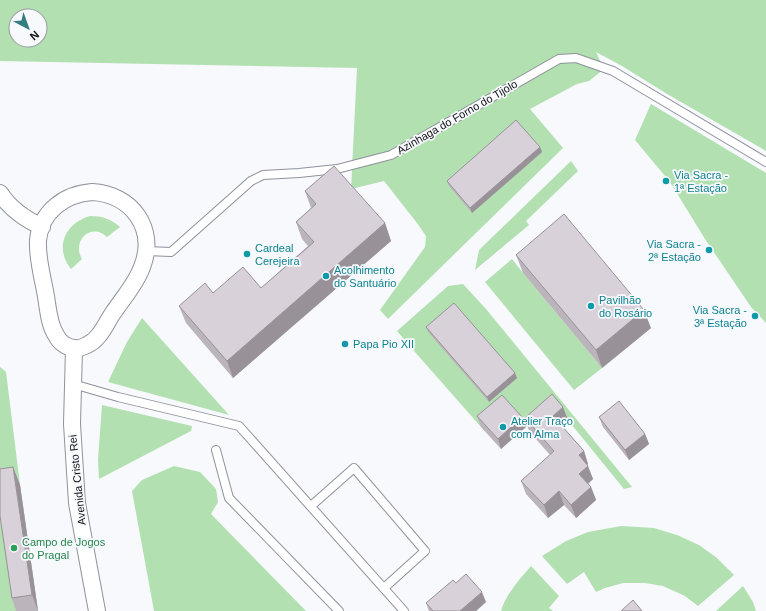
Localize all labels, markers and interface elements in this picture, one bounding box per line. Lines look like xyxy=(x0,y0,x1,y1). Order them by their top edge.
north arrow xyxy=(8,8,48,48)
text: N xyxy=(28,28,41,43)
street label: Azinhaga do Forno do Tijolo xyxy=(395,78,519,156)
place label: Via Sacra - 1ª Estação xyxy=(674,169,729,194)
marker: Via Sacra - 1ª Estação xyxy=(661,176,671,186)
place label: Via Sacra - 2ª Estação xyxy=(647,238,701,263)
place label: Cardeal Cerejeira xyxy=(255,242,301,267)
marker: Via Sacra - 2ª Estação xyxy=(704,245,714,255)
marker: Cardeal Cerejeira xyxy=(242,249,252,259)
place label: Acolhimento do Santuário xyxy=(334,264,396,289)
marker: Acolhimento do Santuário xyxy=(321,271,331,281)
place label: Pavilhão do Rosário xyxy=(599,294,652,319)
marker: Pavilhão do Rosário xyxy=(586,301,596,311)
place label: Via Sacra - 3ª Estação xyxy=(693,304,747,329)
marker: Via Sacra - 3ª Estação xyxy=(750,311,760,321)
place label: Papa Pio XII xyxy=(353,338,414,350)
marker: Papa Pio XII xyxy=(340,339,350,349)
place label: Atelier Traço com Alma xyxy=(511,415,573,440)
marker: Atelier Traço com Alma xyxy=(498,422,508,432)
street label: Avenida Cristo Rei xyxy=(66,434,88,526)
place label: Campo de Jogos do Pragal xyxy=(22,536,106,561)
marker: Campo de Jogos do Pragal xyxy=(9,543,19,553)

